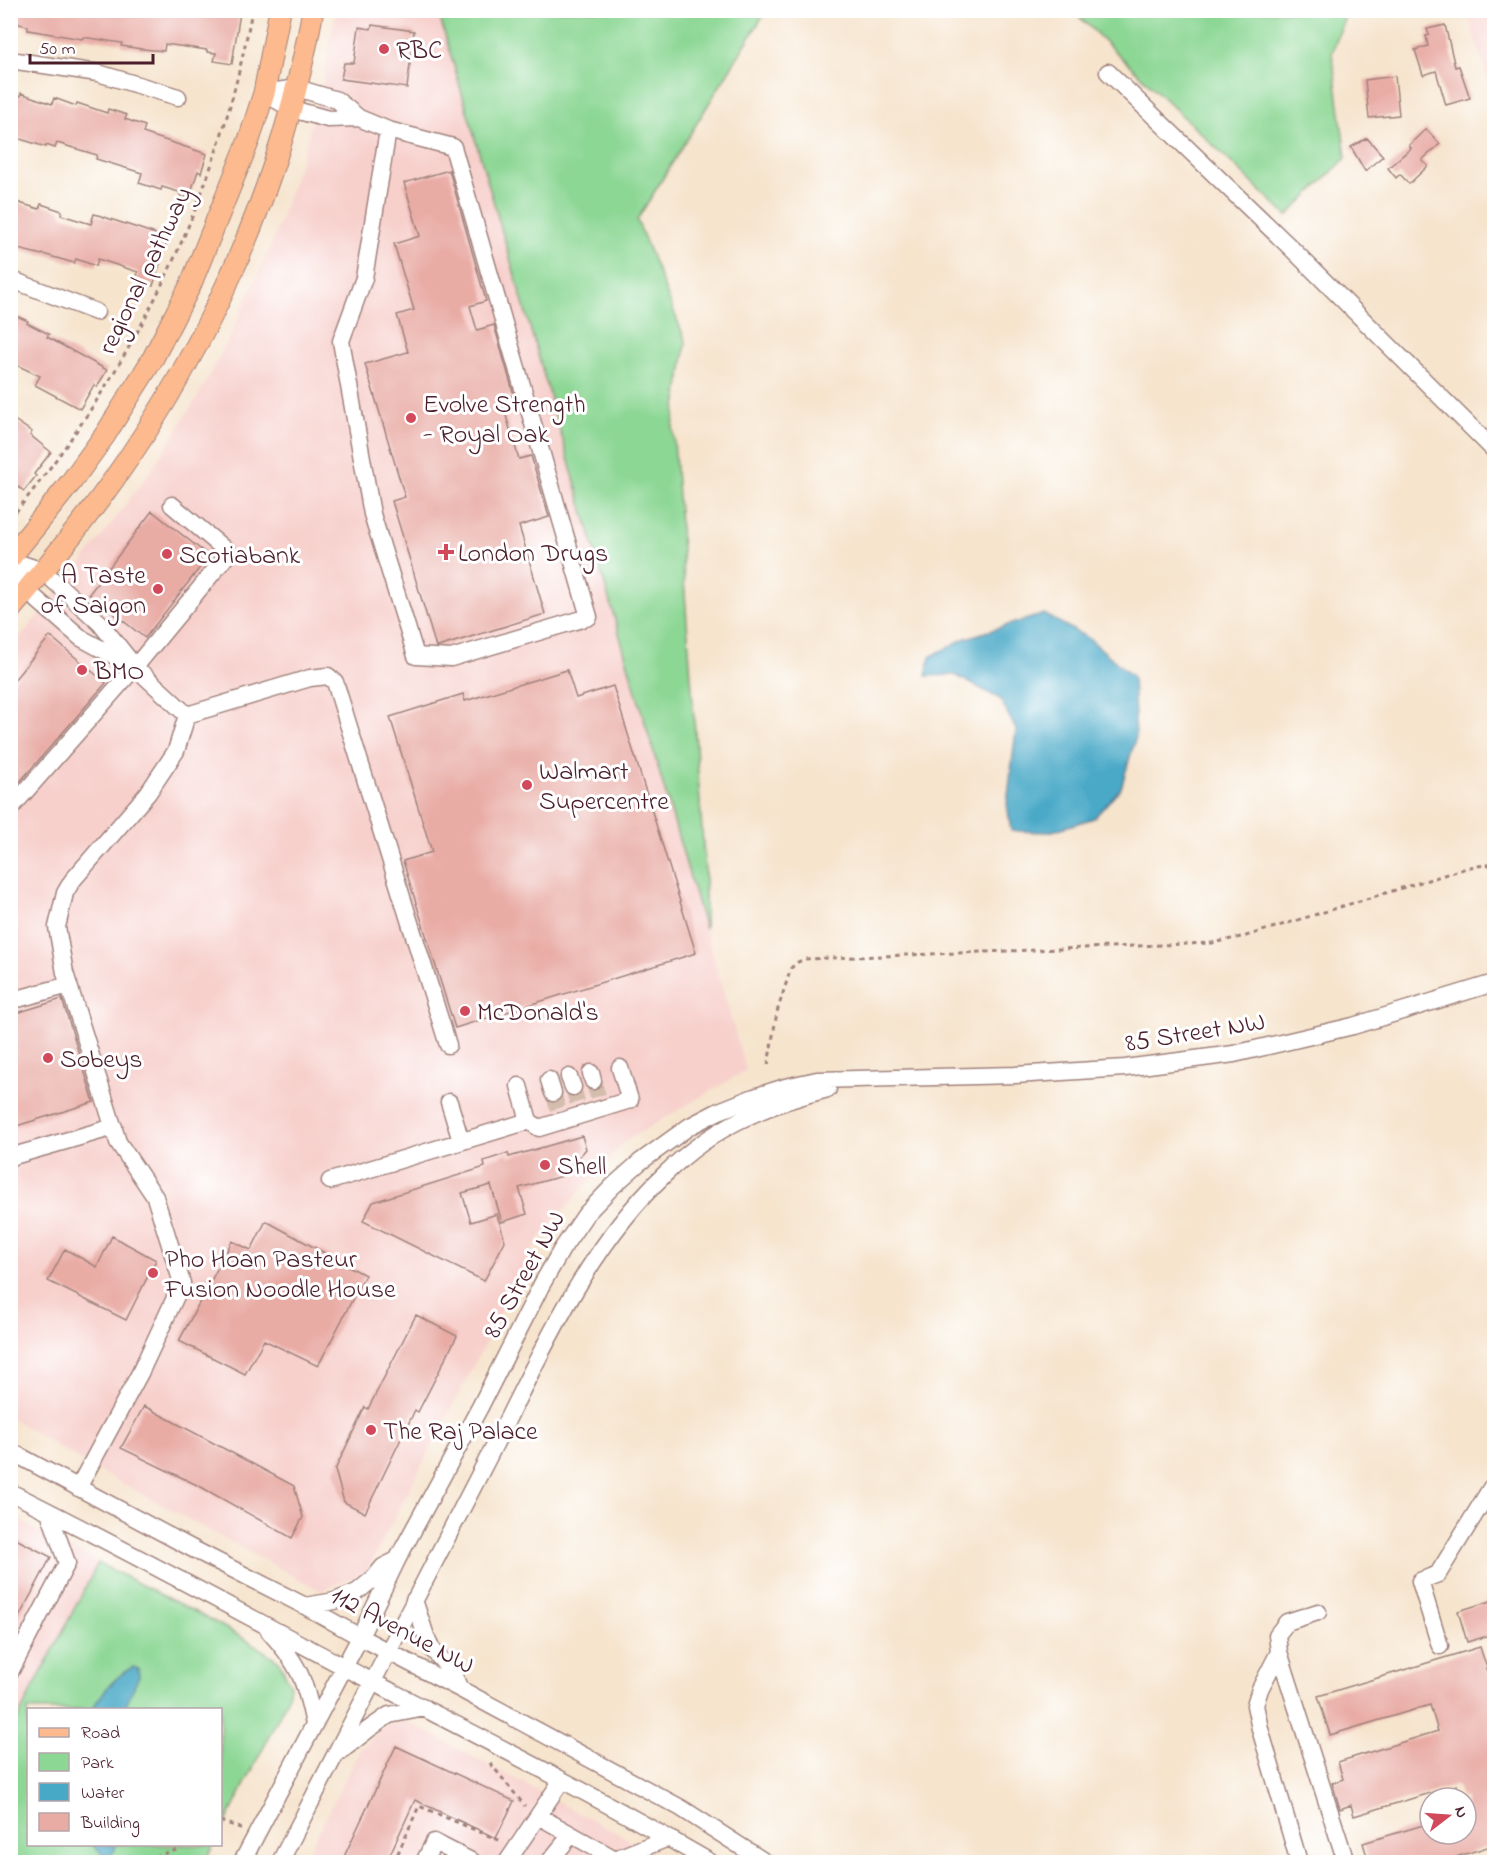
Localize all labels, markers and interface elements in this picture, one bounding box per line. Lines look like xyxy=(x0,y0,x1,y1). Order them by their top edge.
scale bar xyxy=(30,27,153,65)
place label: RBC xyxy=(396,33,442,71)
text: 50 m xyxy=(39,37,76,63)
marker: RBC xyxy=(377,42,391,56)
street label: regional pathway xyxy=(90,181,204,362)
place label: Evolve Strength - Royal Oak xyxy=(423,387,586,455)
marker: Evolve Strength - Royal Oak xyxy=(404,411,418,425)
place label: London Drugs xyxy=(458,536,608,574)
place label: Scotiabank xyxy=(179,538,301,576)
marker: London Drugs xyxy=(439,545,453,559)
marker: Scotiabank xyxy=(160,547,174,561)
place label: A Taste of Saigon xyxy=(40,558,146,626)
marker: A Taste of Saigon xyxy=(151,582,165,596)
place label: BMO xyxy=(93,654,144,692)
marker: BMO xyxy=(75,663,89,677)
place label: Walmart Supercentre xyxy=(539,754,669,822)
marker: Walmart Supercentre xyxy=(520,778,534,792)
place label: McDonald's xyxy=(477,995,599,1033)
marker: McDonald's xyxy=(458,1004,472,1018)
street label: 85 Street NW xyxy=(1123,1004,1268,1064)
place label: Sobeys xyxy=(60,1042,143,1080)
marker: Sobeys xyxy=(41,1051,55,1065)
place label: Shell xyxy=(557,1149,606,1187)
marker: Shell xyxy=(538,1158,552,1172)
street label: 85 Street NW xyxy=(475,1205,576,1346)
place label: Pho Hoan Pasteur Fusion Noodle House xyxy=(164,1242,396,1310)
marker: Pho Hoan Pasteur Fusion Noodle House xyxy=(146,1266,160,1280)
place label: The Raj Palace xyxy=(383,1414,538,1452)
marker: The Raj Palace xyxy=(364,1423,378,1437)
street label: 112 Avenue NW xyxy=(323,1578,480,1685)
legend xyxy=(27,1708,222,1846)
text: Road xyxy=(81,1721,120,1747)
text: Park xyxy=(81,1751,114,1777)
text: Water xyxy=(81,1781,125,1807)
north arrow xyxy=(1418,1786,1478,1846)
text: N xyxy=(1447,1804,1474,1821)
text: Building xyxy=(80,1811,140,1838)

